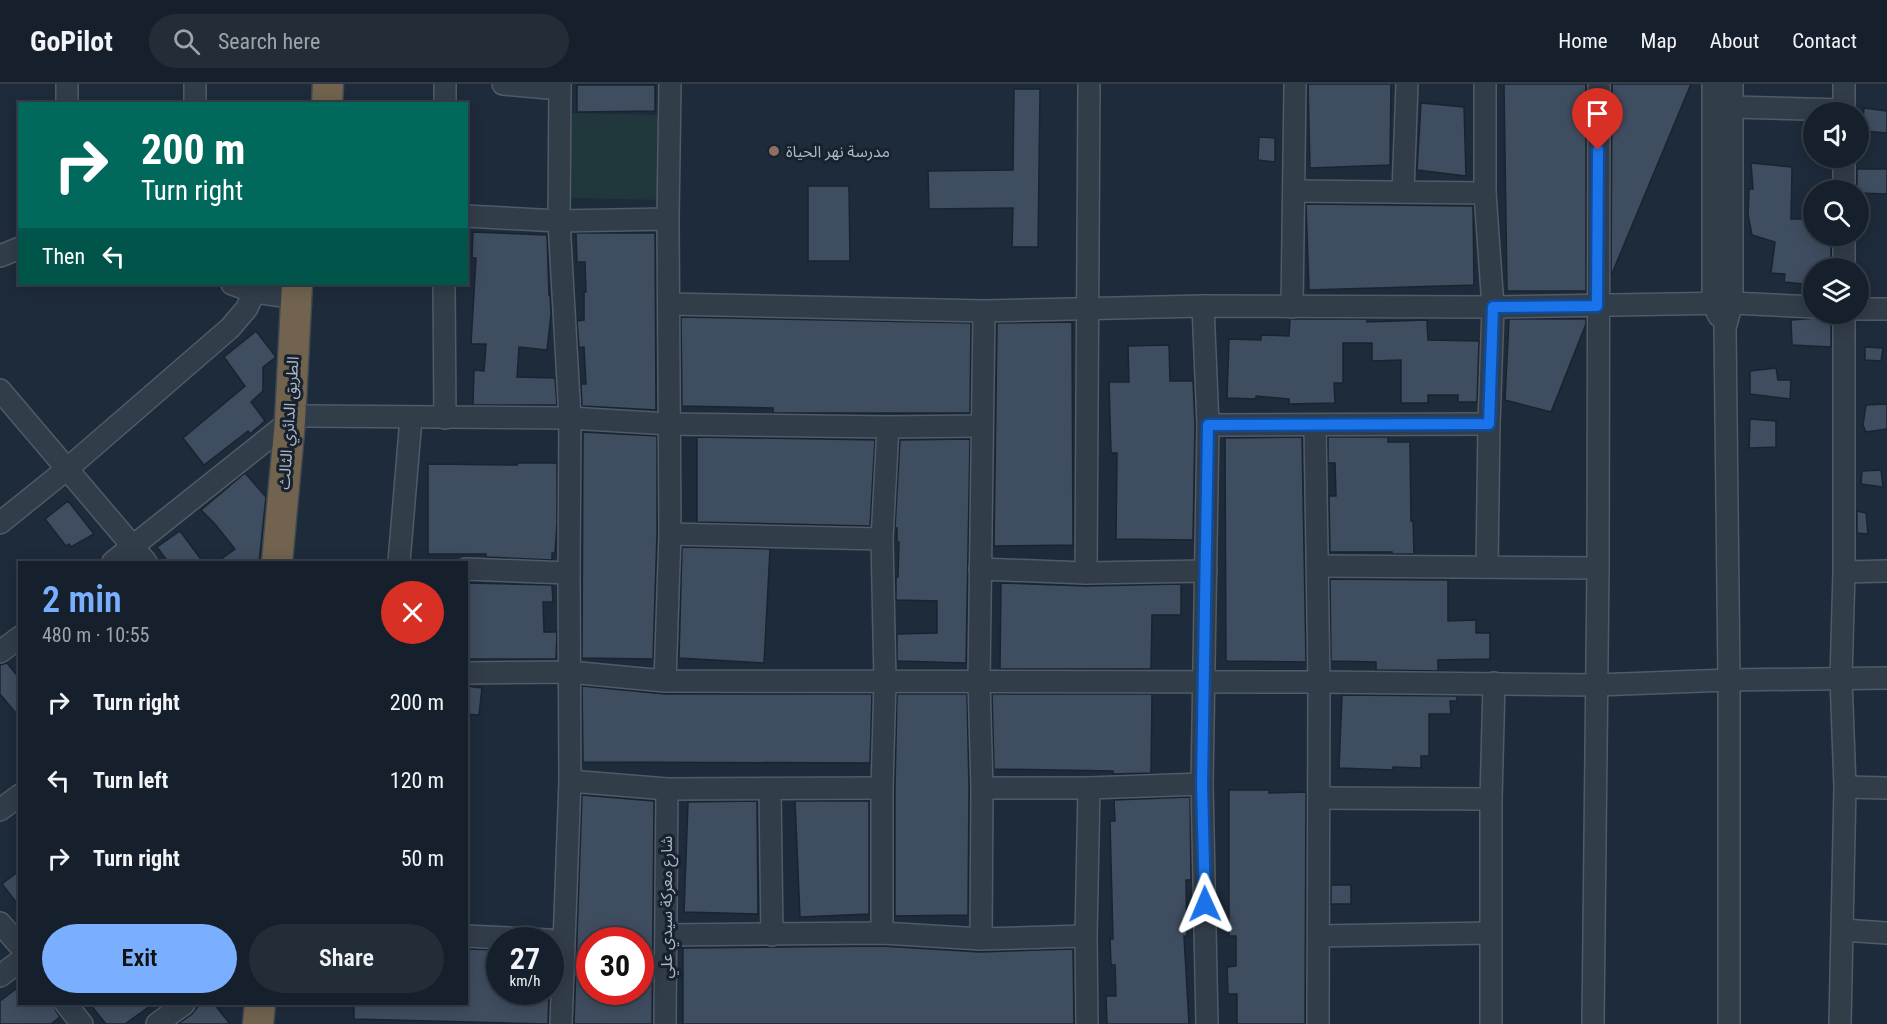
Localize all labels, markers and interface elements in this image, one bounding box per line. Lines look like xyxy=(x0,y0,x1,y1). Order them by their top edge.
search box xyxy=(149,14,569,68)
text: GoPilot xyxy=(30,25,113,58)
icon: search xyxy=(170,25,203,58)
text: Search here xyxy=(218,29,320,54)
text: Home xyxy=(1558,29,1608,53)
text: Map xyxy=(1641,29,1677,53)
text: About xyxy=(1710,29,1759,53)
text: Contact xyxy=(1792,29,1857,53)
pin xyxy=(1572,88,1623,150)
icon: arrive xyxy=(1581,97,1614,130)
map controls xyxy=(1803,102,1869,324)
button: sound xyxy=(1803,102,1869,168)
text: 200 m xyxy=(141,125,246,174)
icon: right xyxy=(42,126,120,204)
place label: مدرسة نهر الحياة xyxy=(786,142,890,161)
marker: مدرسة نهر الحياة xyxy=(767,144,781,158)
text: Turn right xyxy=(141,175,243,207)
button: search xyxy=(1803,180,1869,246)
icon: left xyxy=(97,240,130,273)
text: Then xyxy=(42,244,85,269)
button: layers xyxy=(1803,258,1869,324)
street label: الطريق الدائري الثالث xyxy=(274,356,305,491)
text: 2 min xyxy=(42,579,122,621)
button: close xyxy=(381,581,444,644)
text: 480 m · 10:55 xyxy=(42,623,149,647)
icon: right xyxy=(42,686,75,719)
text: Turn right xyxy=(93,690,180,715)
text: 200 m xyxy=(390,690,444,715)
icon: left xyxy=(42,764,75,797)
text: Turn left xyxy=(93,768,168,793)
text: 120 m xyxy=(390,768,444,793)
street label: شارع معركة سيدي علي xyxy=(657,836,679,978)
icon: right xyxy=(42,842,75,875)
text: Turn right xyxy=(93,846,180,871)
text: 50 m xyxy=(401,846,444,871)
position arrow xyxy=(1173,872,1237,936)
button: Exit xyxy=(42,924,237,993)
button: Share xyxy=(249,924,444,993)
speed limit sign: 30 xyxy=(576,927,654,1005)
text: 27 xyxy=(510,941,540,976)
text: km/h xyxy=(510,972,540,990)

